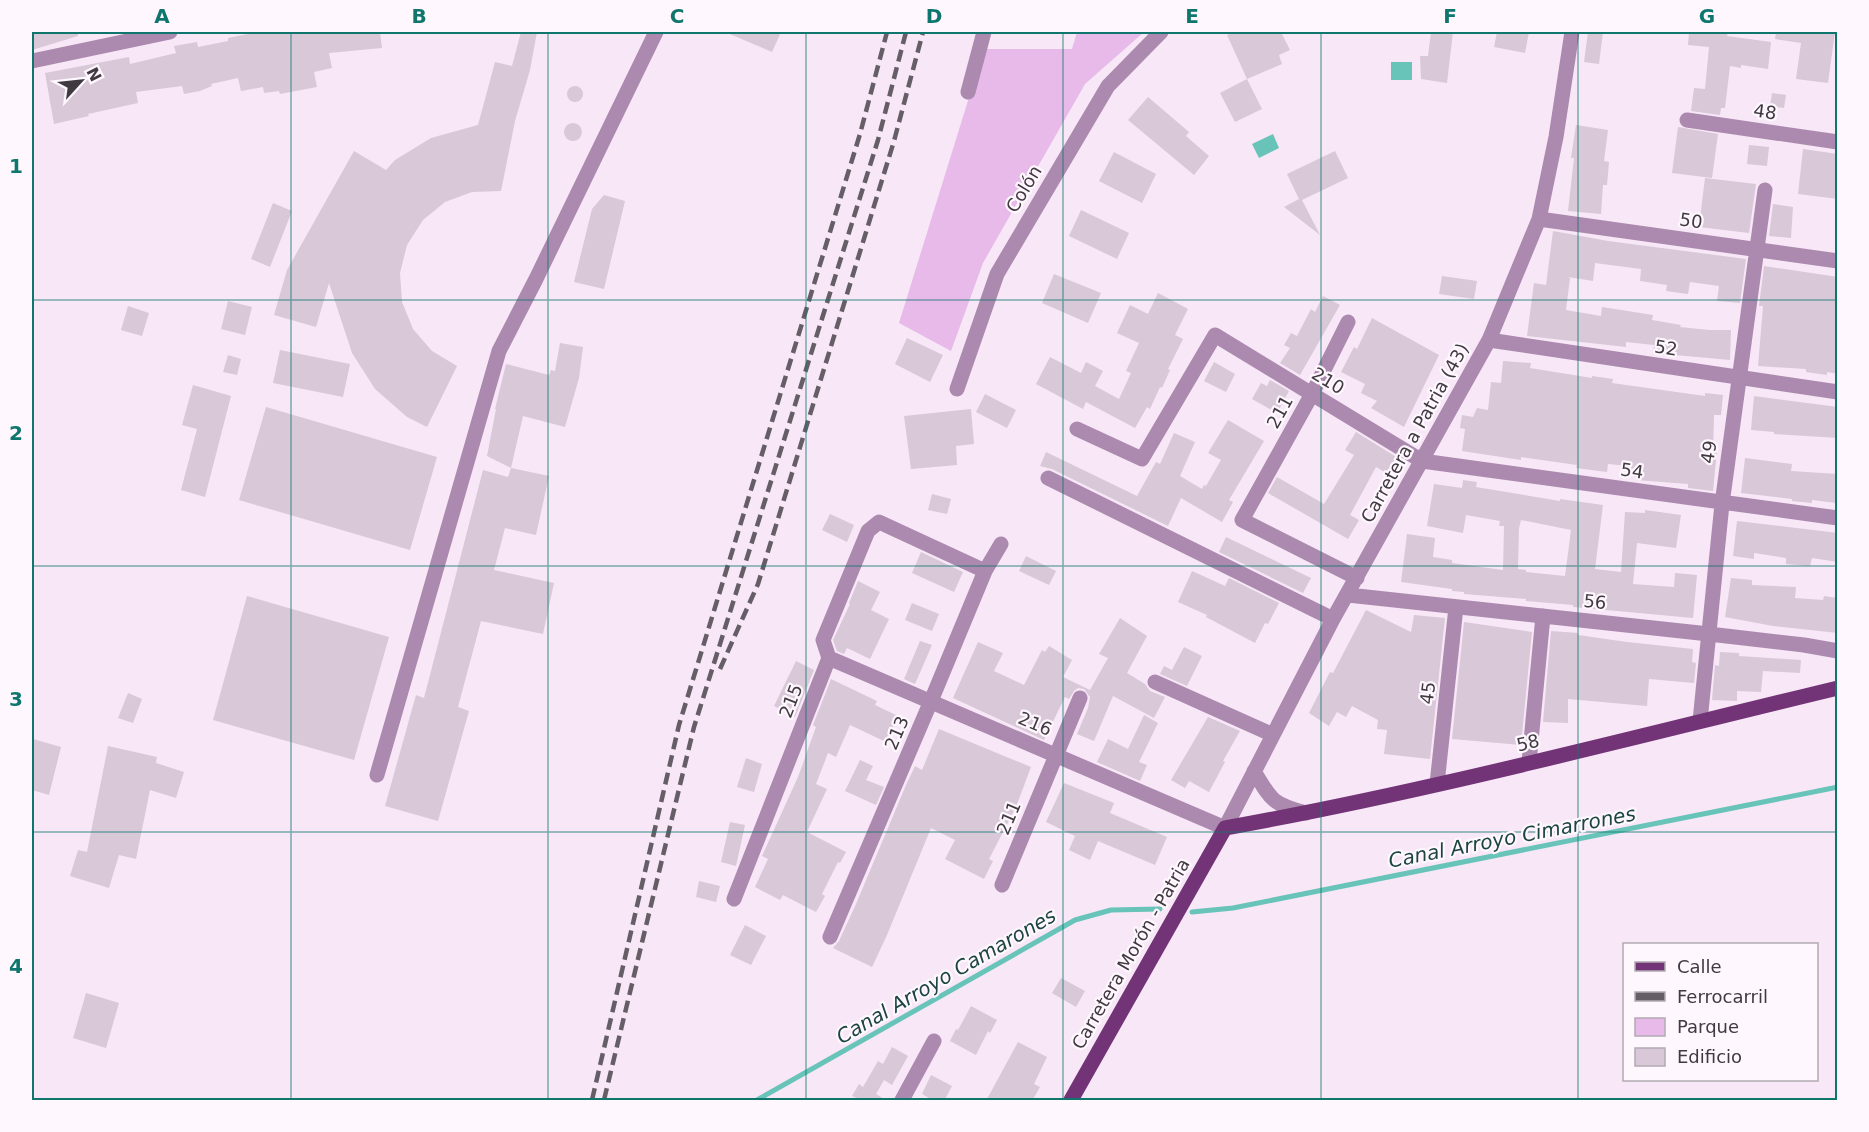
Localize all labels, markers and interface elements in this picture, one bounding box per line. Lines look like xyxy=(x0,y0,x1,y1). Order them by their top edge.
text: A xyxy=(154,4,170,28)
text: B xyxy=(411,4,427,28)
text: C xyxy=(670,4,684,28)
text: D xyxy=(926,4,942,28)
text: E xyxy=(1185,4,1199,28)
text: F xyxy=(1443,4,1457,28)
text: G xyxy=(1699,4,1715,28)
north arrow xyxy=(51,51,111,111)
text: N xyxy=(82,64,105,85)
street label: 48 xyxy=(1752,100,1778,123)
text: 1 xyxy=(9,154,23,178)
street label: Colón xyxy=(1001,161,1046,216)
street label: 50 xyxy=(1678,209,1704,232)
street label: 52 xyxy=(1653,335,1679,360)
street label: Carretera a Patria (43) xyxy=(1356,339,1473,526)
street label: 210 xyxy=(1308,363,1348,398)
street label: 211 xyxy=(1262,392,1297,432)
text: 2 xyxy=(9,421,23,445)
street label: 49 xyxy=(1697,439,1720,465)
street label: 54 xyxy=(1619,459,1645,482)
street label: 56 xyxy=(1583,590,1608,613)
street label: 45 xyxy=(1416,680,1439,706)
street label: 215 xyxy=(775,681,806,721)
text: 3 xyxy=(9,687,23,711)
street label: 216 xyxy=(1015,707,1055,740)
street label: 213 xyxy=(880,713,913,753)
street label: 58 xyxy=(1514,730,1541,755)
street label: 211 xyxy=(992,798,1025,838)
water label: Canal Arroyo Cimarrones xyxy=(1386,801,1638,873)
street label: Carretera Morón - Patria xyxy=(1067,855,1194,1053)
water label: Canal Arroyo Camarones xyxy=(832,903,1060,1049)
legend xyxy=(1623,943,1818,1081)
text: 4 xyxy=(9,954,23,978)
text: Calle xyxy=(1677,956,1722,977)
text: Ferrocarril xyxy=(1677,986,1768,1007)
text: Parque xyxy=(1677,1016,1739,1037)
text: Edificio xyxy=(1677,1046,1742,1067)

